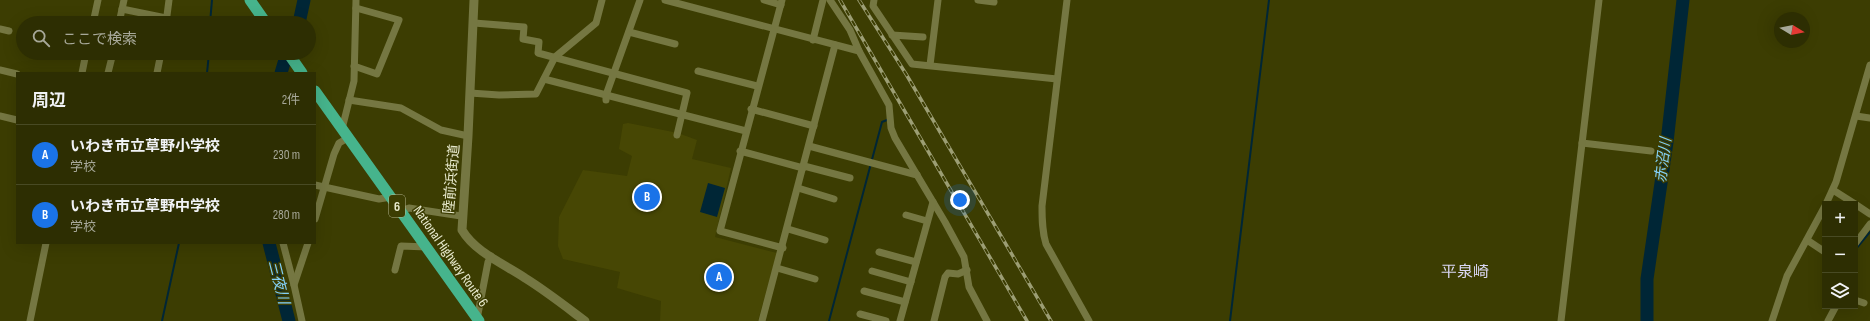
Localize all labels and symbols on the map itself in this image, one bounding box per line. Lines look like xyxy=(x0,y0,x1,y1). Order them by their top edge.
north arrow xyxy=(1774,12,1810,48)
water label: 赤沼川 xyxy=(1651,135,1676,184)
street label: 陸前浜街道 xyxy=(440,143,463,215)
pin: B xyxy=(634,182,660,212)
your location xyxy=(950,190,970,210)
road number: 6 xyxy=(389,195,405,217)
street label: National Highway Route 6 xyxy=(409,202,492,310)
water label: 三夜川 xyxy=(264,258,294,308)
pin: A xyxy=(706,262,732,292)
district label: 平泉崎 xyxy=(1441,263,1489,282)

